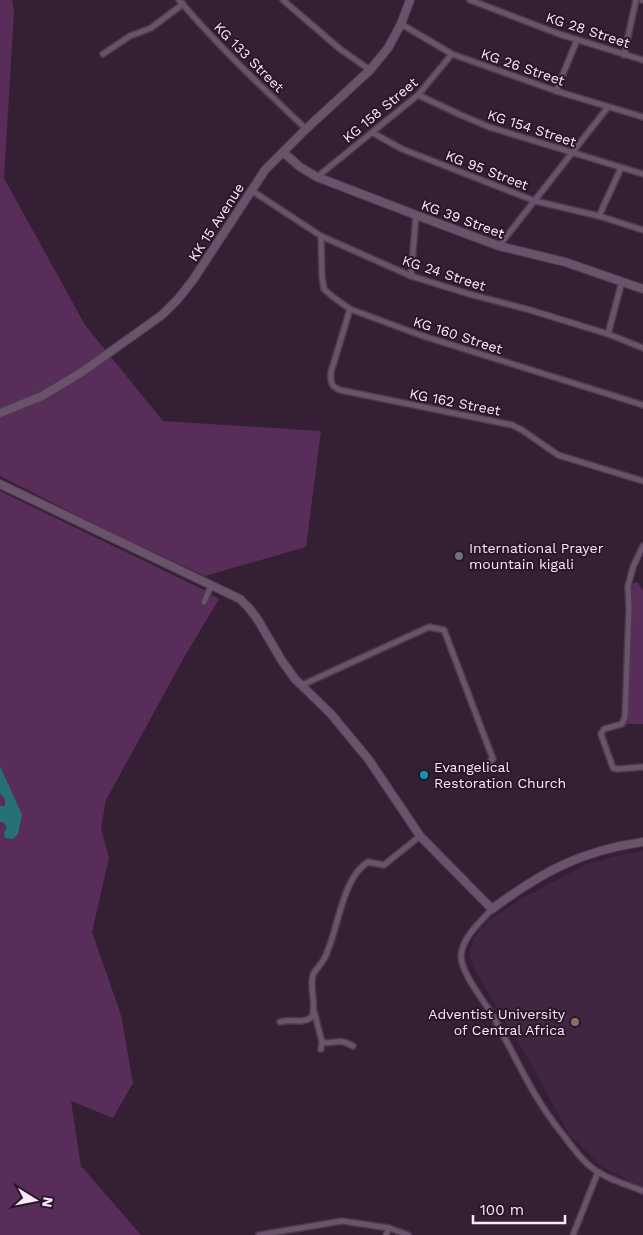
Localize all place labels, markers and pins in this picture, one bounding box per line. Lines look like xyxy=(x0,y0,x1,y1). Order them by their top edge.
place label: International Prayer mountain kigali xyxy=(469,540,604,572)
marker: International Prayer mountain kigali xyxy=(453,550,465,562)
place label: Evangelical Restoration Church xyxy=(434,759,566,791)
marker: Evangelical Restoration Church xyxy=(418,769,430,781)
place label: Adventist University of Central Africa xyxy=(428,1006,566,1038)
marker: Adventist University of Central Africa xyxy=(569,1016,581,1028)

